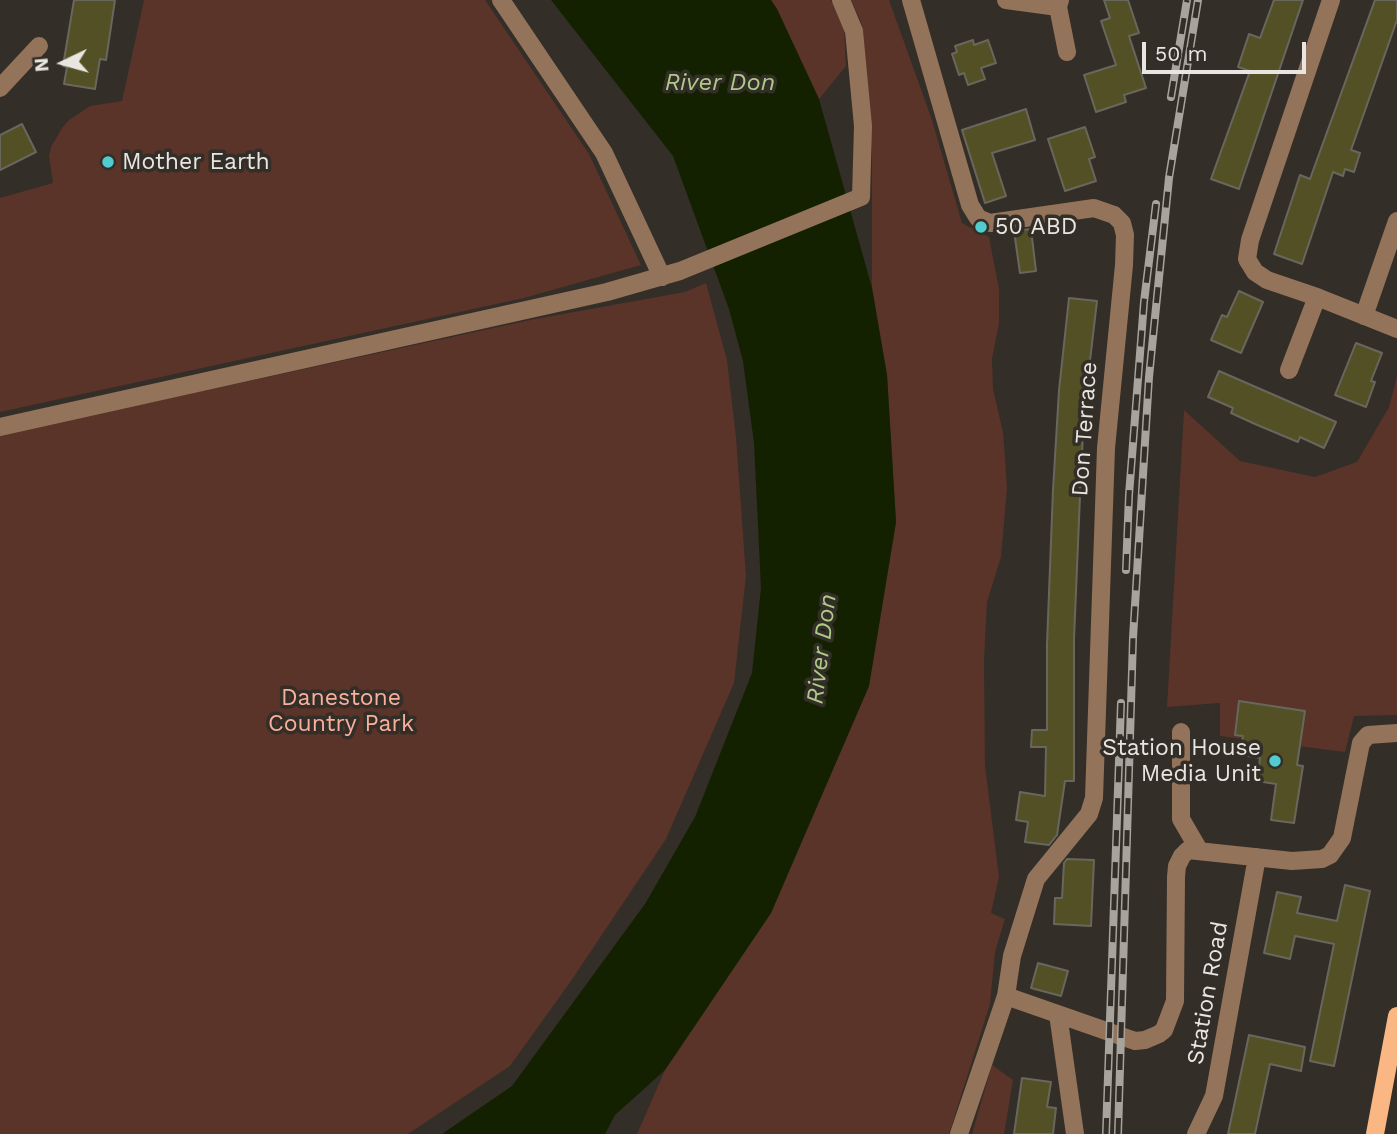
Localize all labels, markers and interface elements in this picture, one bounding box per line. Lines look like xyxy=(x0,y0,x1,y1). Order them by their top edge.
north arrow xyxy=(28,28,98,98)
scale bar xyxy=(1145,28,1310,72)
text: 50 m xyxy=(1155,41,1207,66)
text: N xyxy=(30,57,54,73)
water label: River Don xyxy=(665,69,775,97)
place label: Mother Earth xyxy=(122,148,270,176)
marker: Mother Earth xyxy=(100,154,116,170)
place label: 50 ABD xyxy=(995,213,1077,241)
marker: 50 ABD xyxy=(973,219,989,235)
street label: Don Terrace xyxy=(1067,361,1103,497)
water label: River Don xyxy=(801,592,843,706)
park label: Danestone Country Park xyxy=(268,684,414,738)
place label: Station House Media Unit xyxy=(1102,734,1261,788)
marker: Station House Media Unit xyxy=(1267,753,1283,769)
street label: Station Road xyxy=(1182,919,1234,1067)

